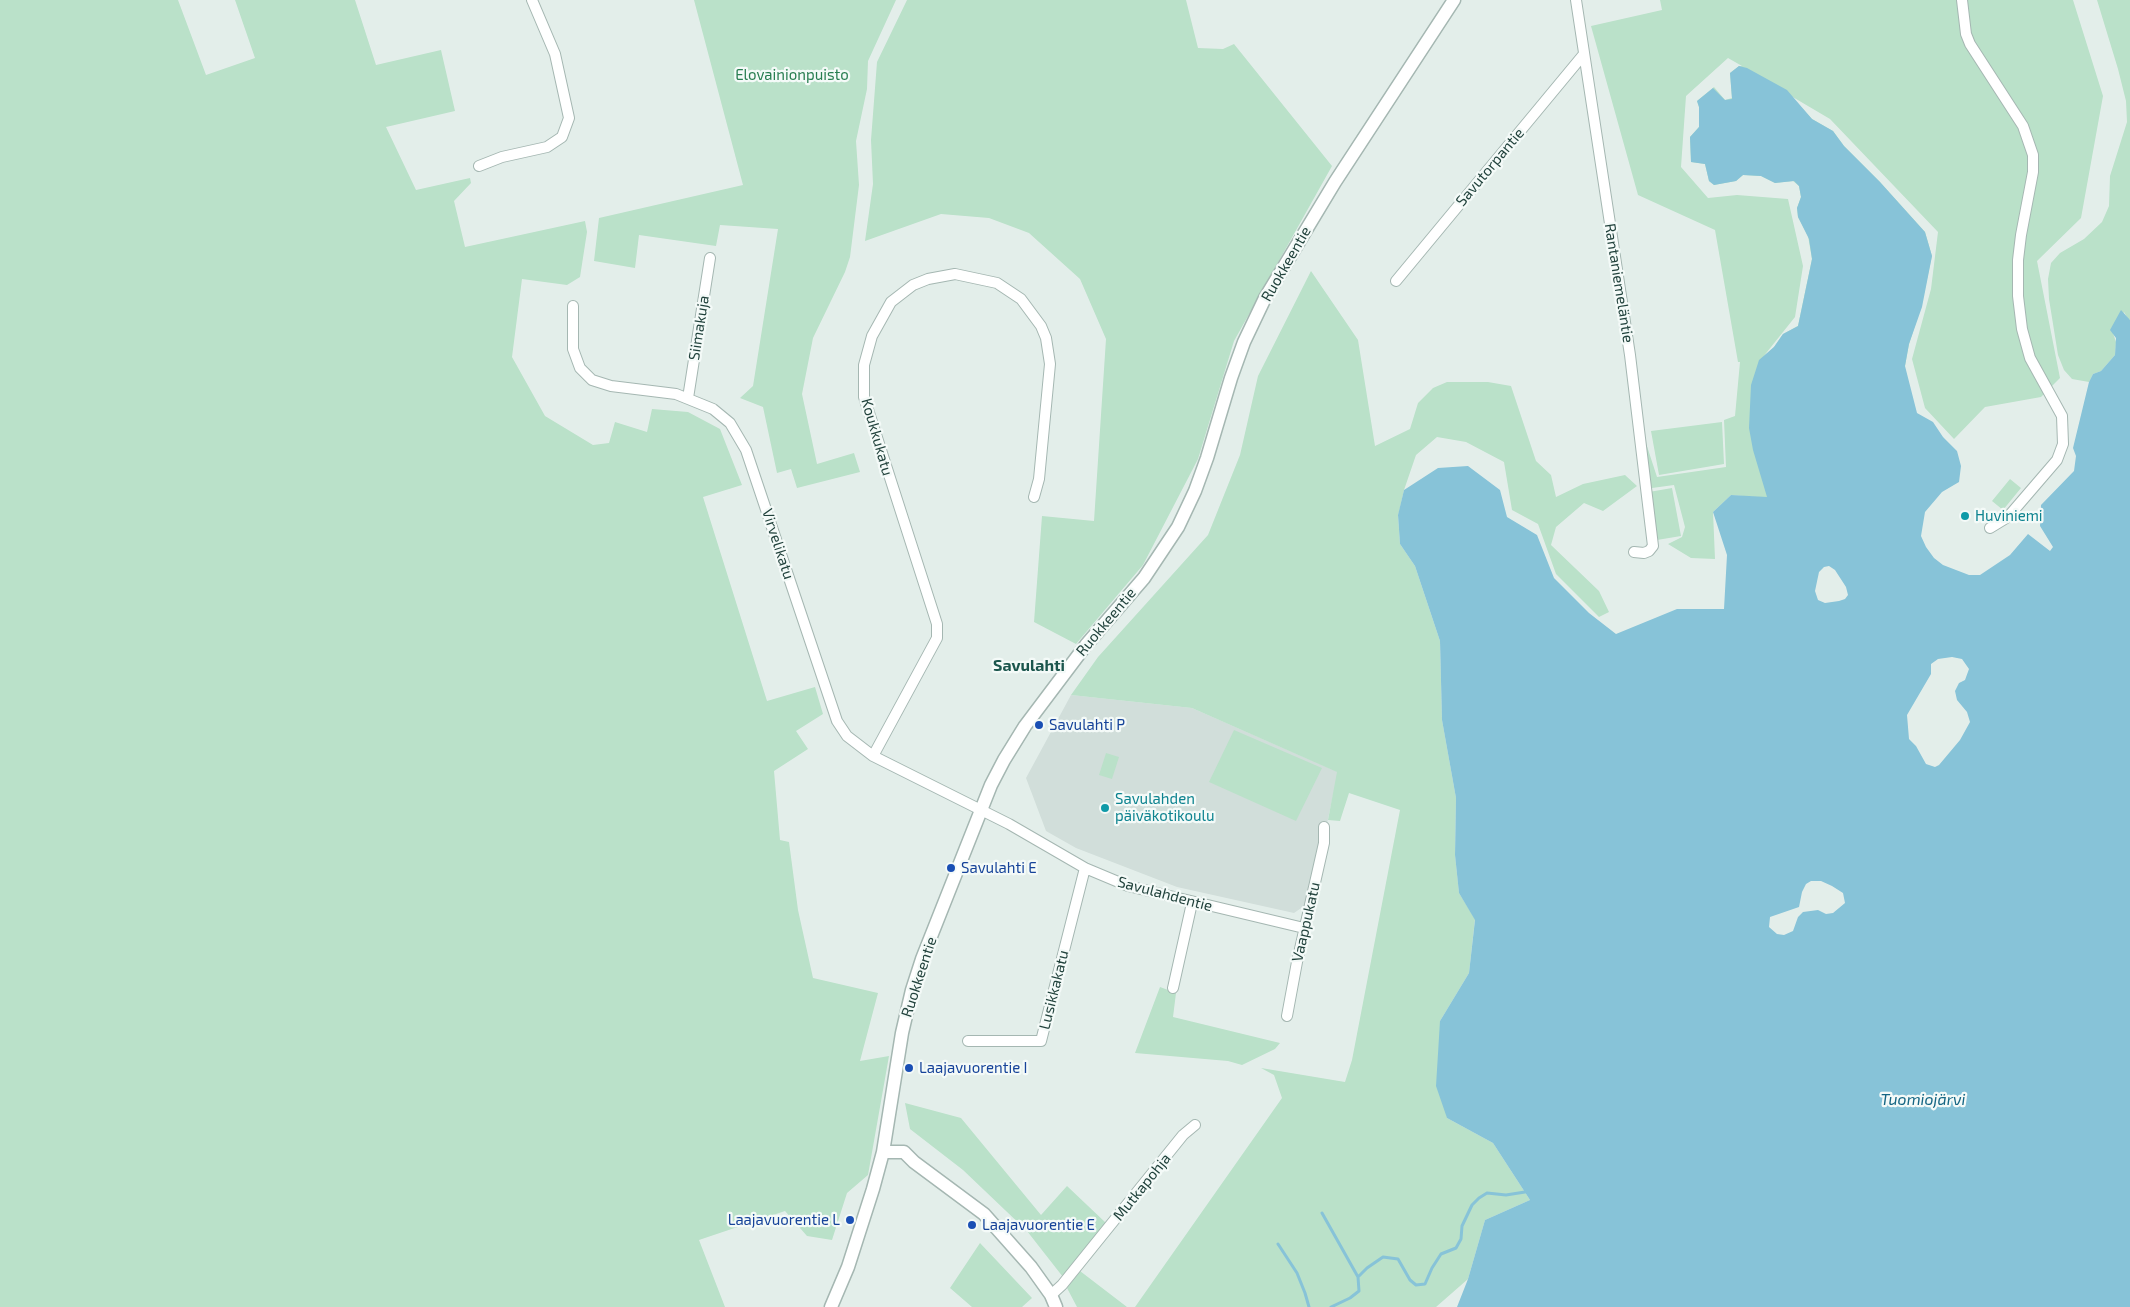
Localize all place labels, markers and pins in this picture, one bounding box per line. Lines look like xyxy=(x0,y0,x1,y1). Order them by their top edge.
place label: Huviniemi xyxy=(1975,507,2043,525)
marker: Huviniemi xyxy=(1959,510,1971,522)
place label: Savulahti P xyxy=(1049,716,1125,734)
marker: Savulahti P xyxy=(1033,719,1045,731)
place label: Savulahden päiväkotikoulu xyxy=(1115,790,1215,825)
marker: Savulahden päiväkotikoulu xyxy=(1099,802,1111,814)
place label: Savulahti E xyxy=(961,859,1037,877)
marker: Savulahti E xyxy=(945,862,957,874)
place label: Laajavuorentie I xyxy=(919,1059,1028,1077)
marker: Laajavuorentie I xyxy=(903,1062,915,1074)
place label: Laajavuorentie L xyxy=(728,1211,840,1229)
marker: Laajavuorentie L xyxy=(844,1214,856,1226)
place label: Laajavuorentie E xyxy=(982,1216,1095,1234)
marker: Laajavuorentie E xyxy=(966,1219,978,1231)

